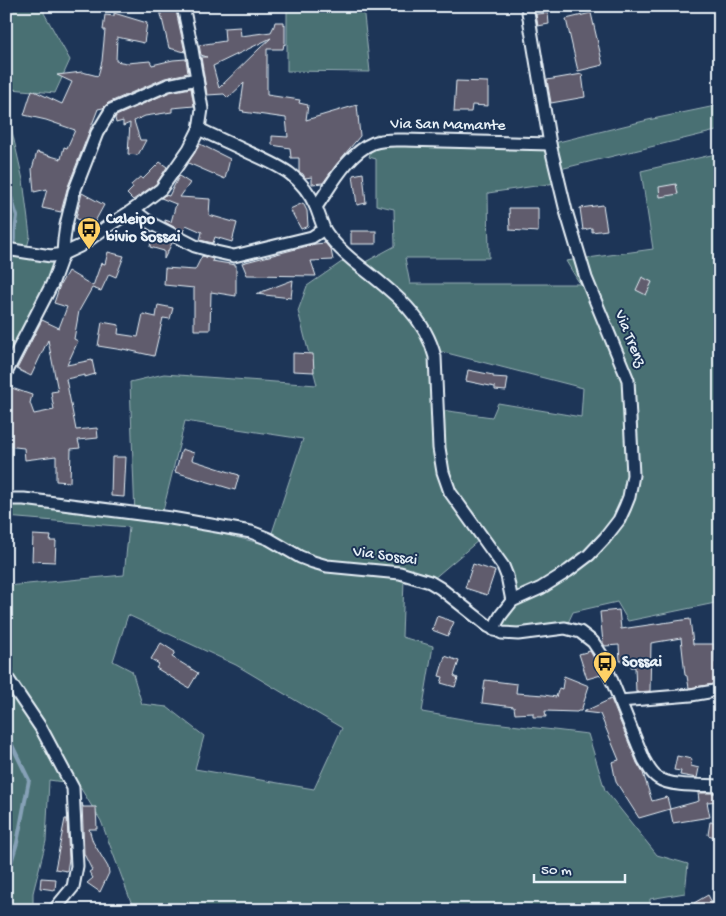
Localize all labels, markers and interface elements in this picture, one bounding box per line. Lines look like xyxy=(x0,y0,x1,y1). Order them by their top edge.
street label: Via San Mamante xyxy=(389,115,507,137)
place label: Caleipo bivio Sossai xyxy=(105,211,181,248)
bus stop icon: Caleipo bivio Sossai xyxy=(76,216,102,250)
street label: Via Trenz xyxy=(609,307,649,371)
street label: Via Sossai xyxy=(351,543,418,571)
bus stop icon: Sossai xyxy=(592,650,618,684)
place label: Sossai xyxy=(622,654,662,673)
scale bar xyxy=(534,851,625,883)
text: 50 m xyxy=(541,862,572,880)

